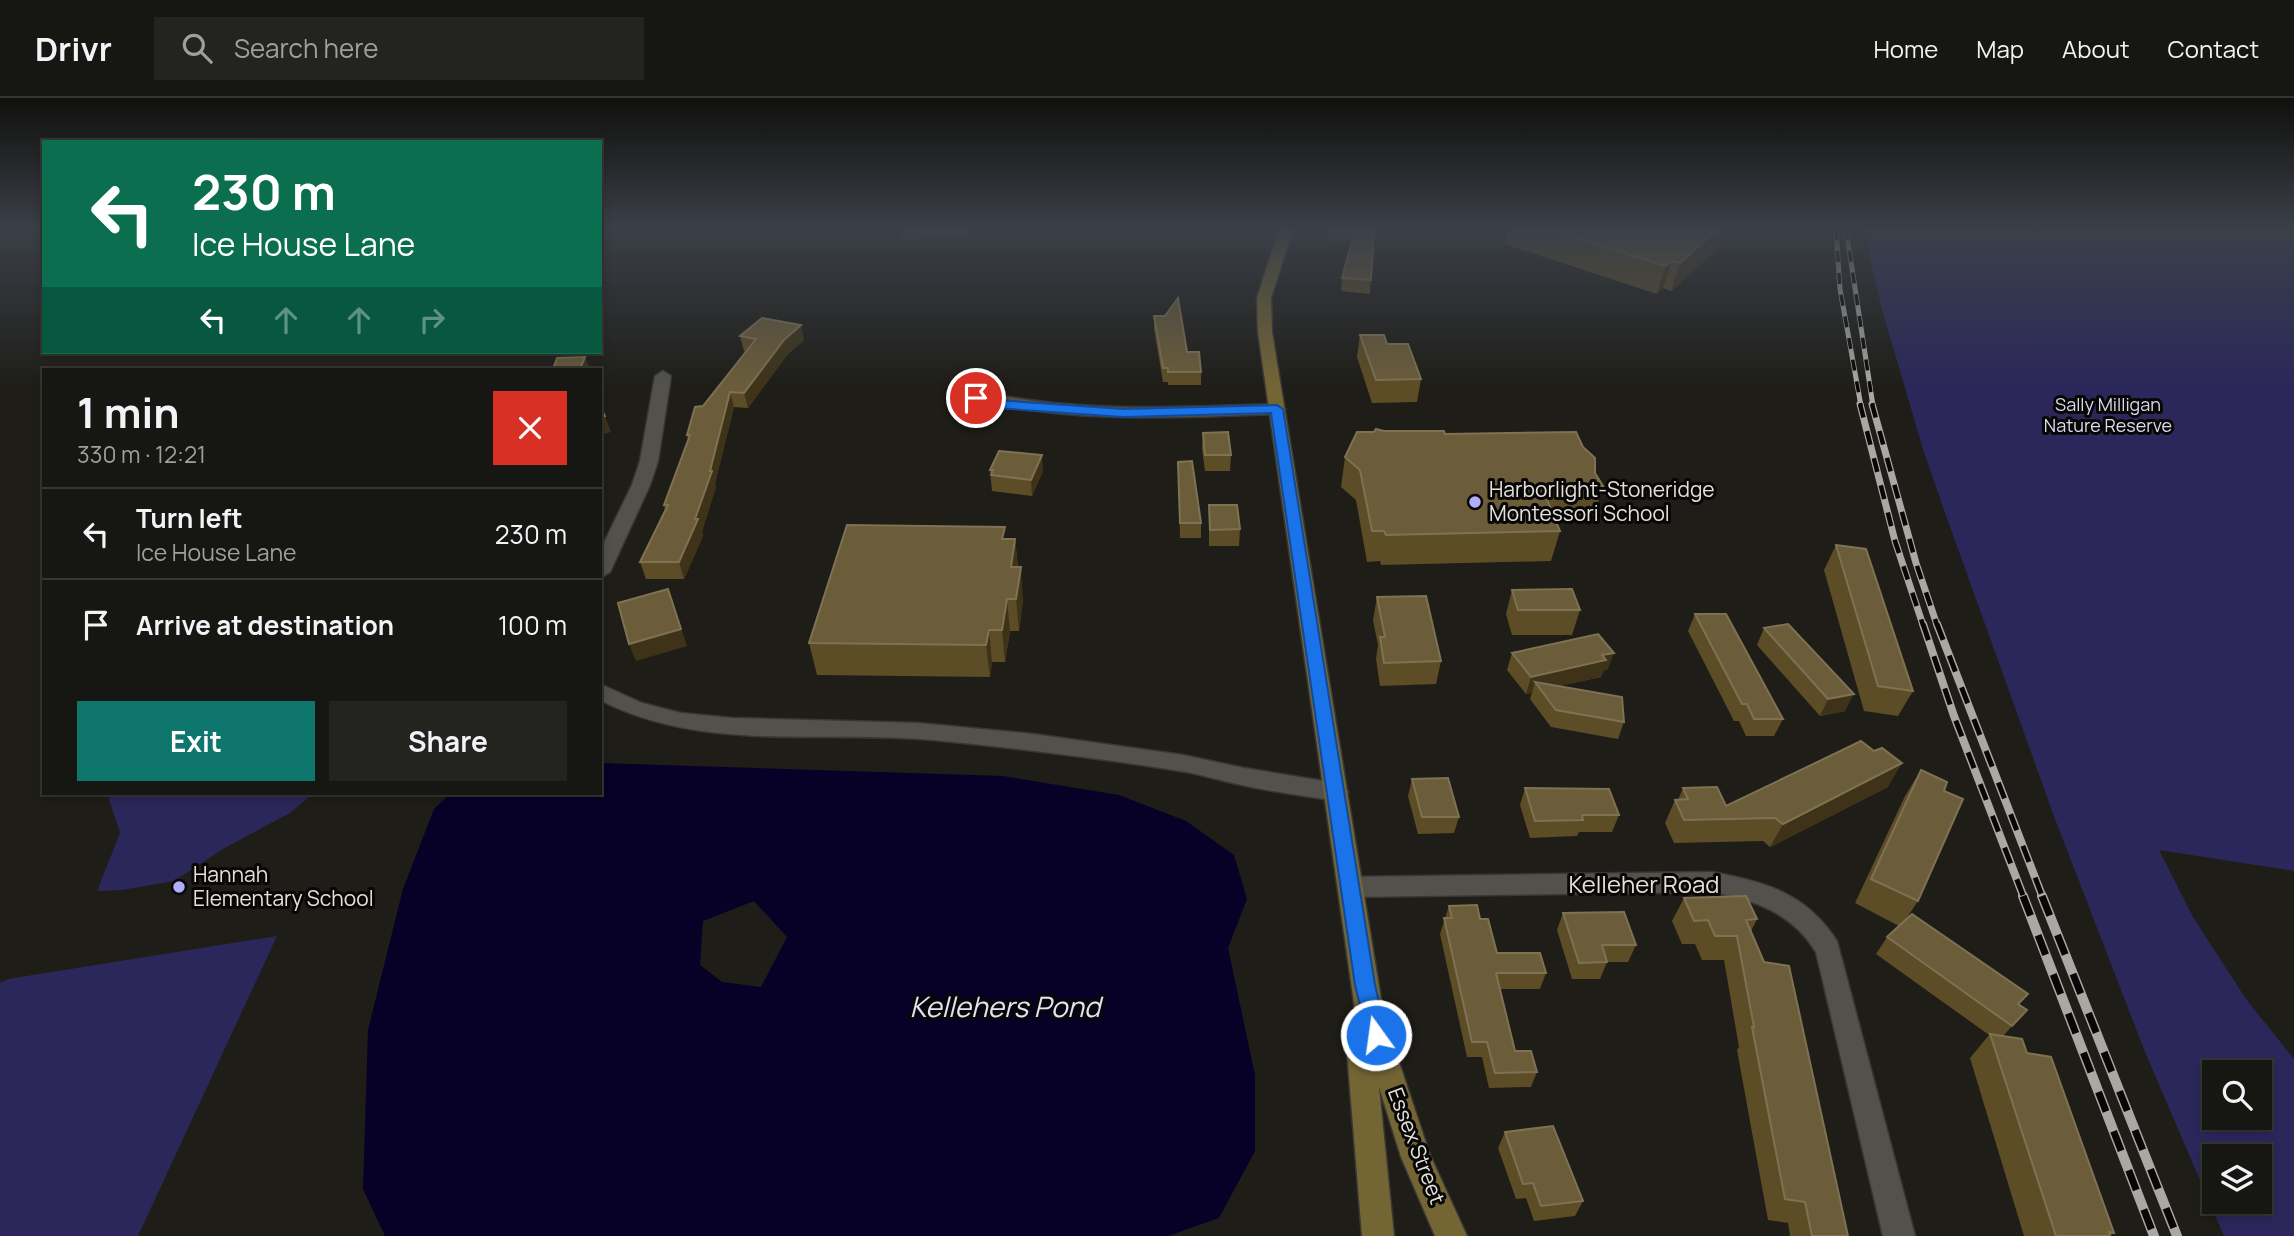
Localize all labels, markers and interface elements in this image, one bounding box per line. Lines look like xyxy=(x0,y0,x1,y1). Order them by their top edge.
search box xyxy=(154,17,644,80)
text: Drivr xyxy=(35,26,112,71)
icon: search xyxy=(178,29,216,67)
text: Search here xyxy=(234,30,378,66)
text: Home xyxy=(1873,32,1938,65)
text: Map xyxy=(1976,32,2024,65)
text: About xyxy=(2062,32,2130,65)
text: Contact xyxy=(2168,32,2259,65)
text: 230 m xyxy=(192,158,336,225)
icon: left xyxy=(77,168,168,259)
text: Ice House Lane xyxy=(192,222,415,266)
icon: left xyxy=(194,301,232,339)
icon: ahead xyxy=(267,301,305,339)
icon: ahead xyxy=(340,301,378,339)
icon: right xyxy=(413,301,451,339)
pin xyxy=(946,368,1006,428)
icon: arrive xyxy=(957,379,995,417)
text: 1 min xyxy=(77,383,180,441)
button: close xyxy=(493,391,567,465)
park label: Sally Milligan Nature Reserve xyxy=(2044,392,2172,437)
text: 330 m · 12:21 xyxy=(77,438,206,470)
place label: Harborlight-Stoneridge Montessori School xyxy=(1489,475,1715,527)
marker: Harborlight-Stoneridge Montessori School xyxy=(1467,494,1483,510)
text: Turn left xyxy=(136,500,243,536)
icon: left xyxy=(77,515,115,553)
text: 230 m xyxy=(495,516,567,552)
text: Ice House Lane xyxy=(136,536,296,568)
icon: arrive xyxy=(77,606,115,644)
text: Arrive at destination xyxy=(136,607,394,643)
text: 100 m xyxy=(498,607,567,643)
button: Exit xyxy=(77,701,315,781)
button: Share xyxy=(329,701,567,781)
place label: Hannah Elementary School xyxy=(193,860,374,912)
street label: Kelleher Road xyxy=(1568,867,1720,900)
marker: Hannah Elementary School xyxy=(171,879,187,895)
water label: Kellehers Pond xyxy=(910,987,1104,1025)
position arrow xyxy=(1339,998,1413,1072)
map controls xyxy=(2202,1060,2272,1214)
button: search xyxy=(2202,1060,2272,1130)
street label: Essex Street xyxy=(1382,1083,1452,1208)
button: layers xyxy=(2202,1144,2272,1214)

